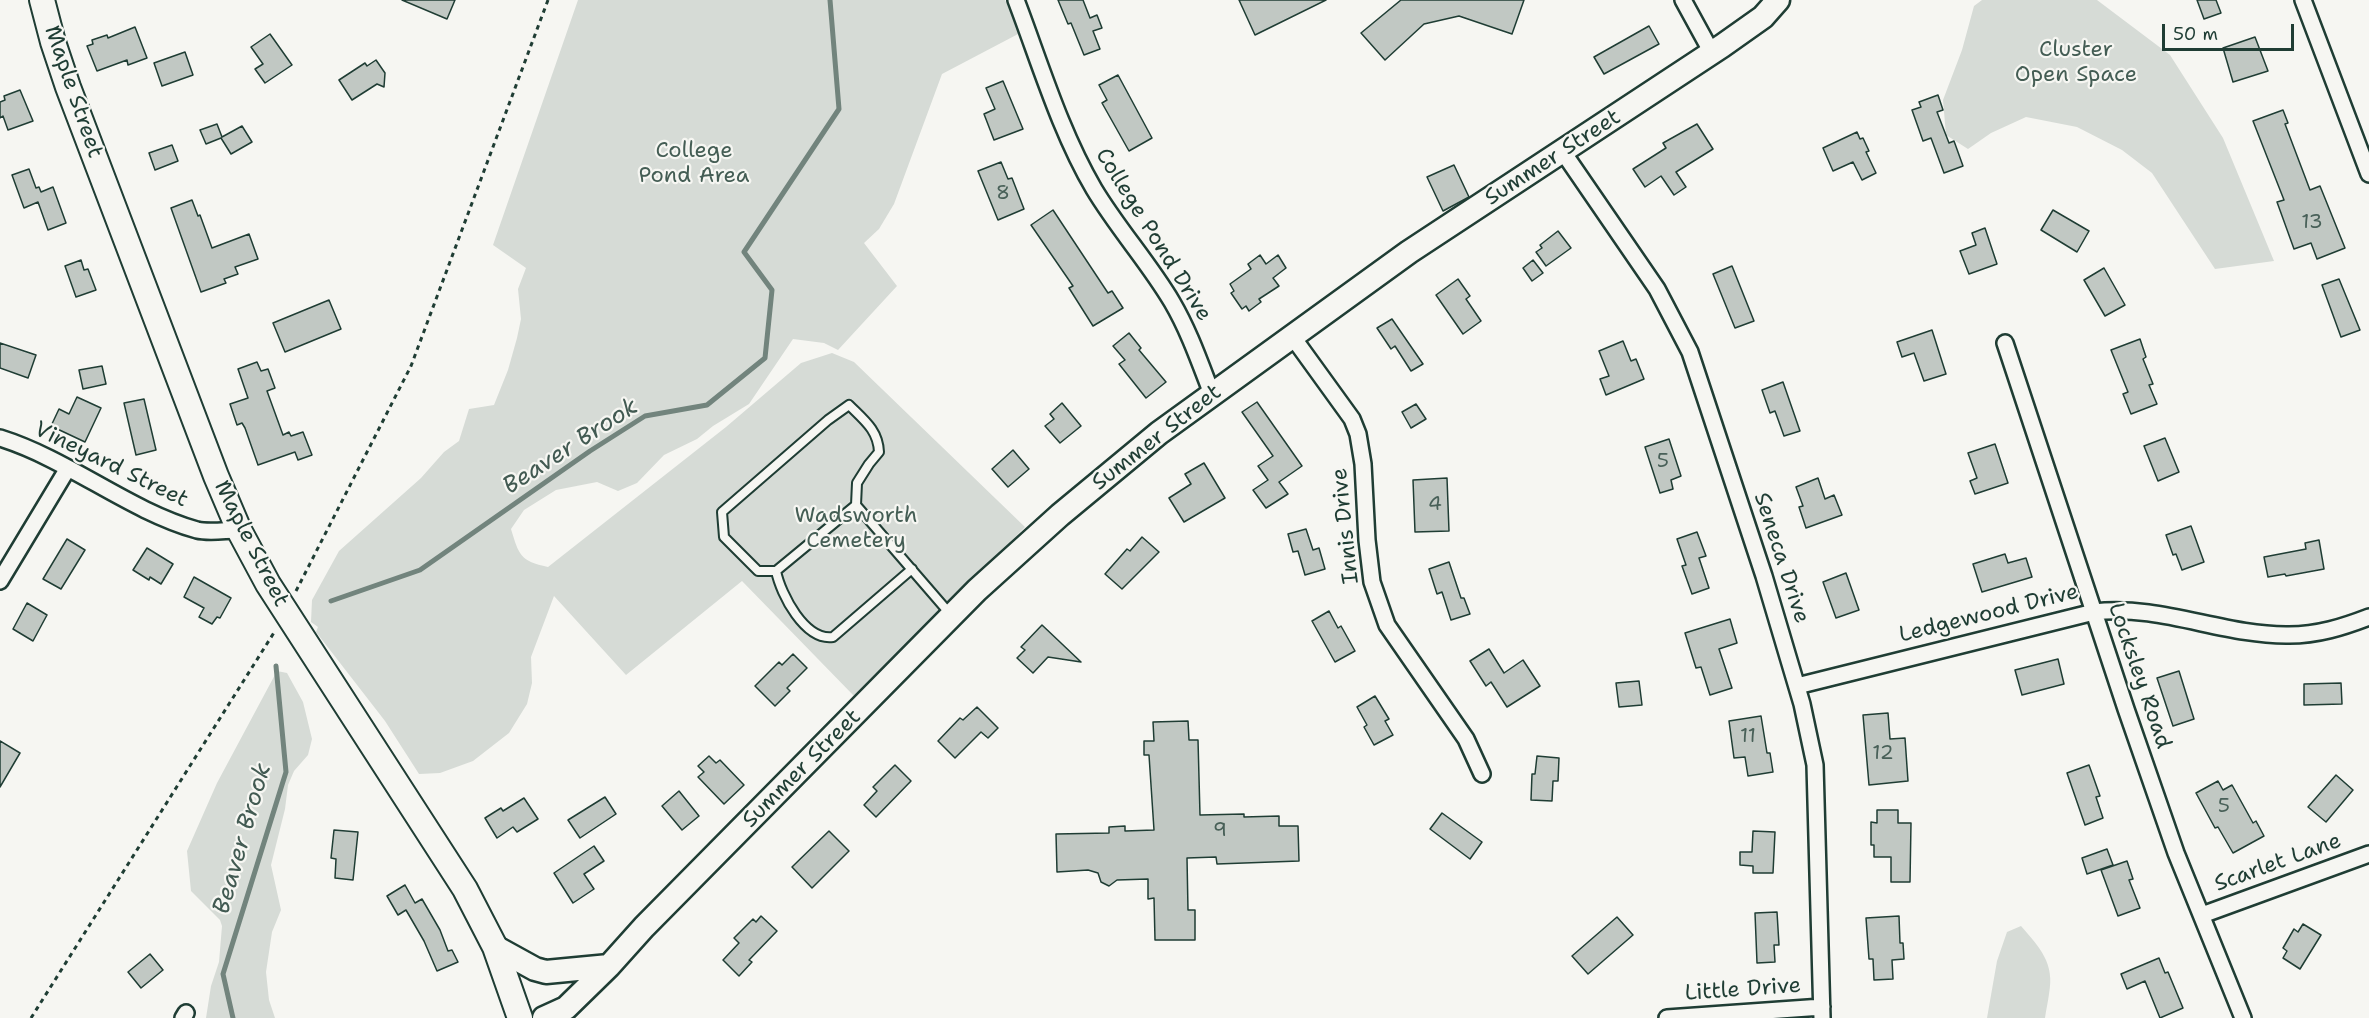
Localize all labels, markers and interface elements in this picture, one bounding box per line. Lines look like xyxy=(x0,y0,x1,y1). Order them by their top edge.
scale bar xyxy=(2165,12,2297,50)
street label: Maple Street xyxy=(38,22,108,162)
text: 50 m xyxy=(2173,22,2218,46)
park label: Cluster Open Space xyxy=(2015,37,2137,88)
street label: Summer Street xyxy=(1480,104,1626,212)
park label: College Pond Area xyxy=(639,138,749,190)
street label: College Pond Drive xyxy=(1089,144,1217,326)
house number: 8 xyxy=(996,182,1010,206)
house number: 13 xyxy=(2301,211,2323,235)
street label: Summer Street xyxy=(1087,379,1227,497)
water label: Beaver Brook xyxy=(498,393,644,501)
street label: Vineyard Street xyxy=(30,416,192,514)
house number: 5 xyxy=(1657,450,1669,474)
street label: Innis Drive xyxy=(1327,467,1365,585)
street label: Maple Street xyxy=(208,476,294,612)
street label: Seneca Drive xyxy=(1747,489,1815,627)
house number: 4 xyxy=(1428,493,1442,517)
park label: Wadsworth Cemetery xyxy=(795,503,917,554)
street label: Ledgewood Drive xyxy=(1897,579,2081,649)
street label: Locksley Road xyxy=(2102,600,2176,752)
street label: Summer Street xyxy=(737,704,867,834)
house number: 11 xyxy=(1740,725,1756,749)
house number: 12 xyxy=(1872,742,1894,766)
water label: Beaver Brook xyxy=(208,760,278,918)
house number: 5 xyxy=(2218,795,2230,819)
house number: 9 xyxy=(1213,819,1227,843)
street label: Scarlet Lane xyxy=(2211,828,2345,898)
street label: Little Drive xyxy=(1684,973,1802,1007)

